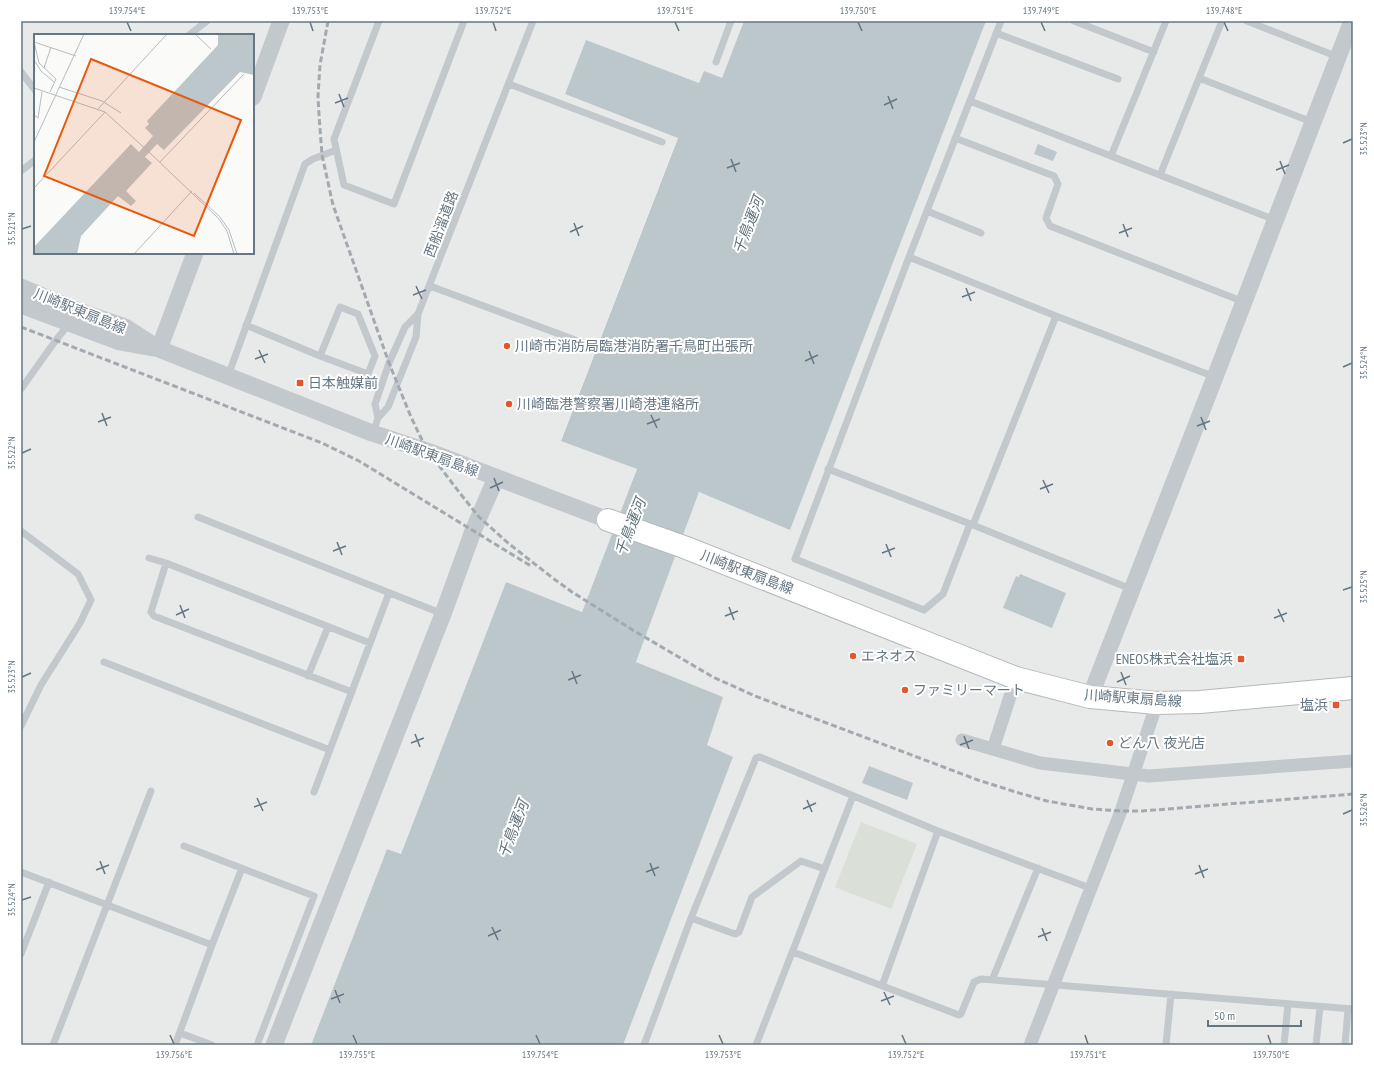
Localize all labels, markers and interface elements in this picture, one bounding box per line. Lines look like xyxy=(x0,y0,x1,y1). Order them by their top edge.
text: 139.754°E xyxy=(109,4,145,17)
text: 139.753°E xyxy=(292,4,328,17)
text: 139.752°E xyxy=(475,4,511,17)
text: 139.751°E xyxy=(657,4,693,17)
text: 139.750°E xyxy=(840,4,876,17)
text: 139.749°E xyxy=(1023,4,1059,17)
text: 139.748°E xyxy=(1206,4,1242,17)
inset map xyxy=(34,34,254,254)
text: 35.523°N xyxy=(1357,122,1370,156)
street label: 西船溜道路 xyxy=(420,188,462,260)
water label: 千鳥運河 xyxy=(728,191,769,256)
text: 35.521°N xyxy=(5,212,18,246)
street label: 川崎駅東扇島線 xyxy=(31,284,129,338)
place label: 川崎市消防局臨港消防署千鳥町出張所 xyxy=(515,337,753,355)
marker: 川崎市消防局臨港消防署千鳥町出張所 xyxy=(502,341,512,351)
text: 35.524°N xyxy=(1357,346,1370,380)
place label: 日本触媒前 xyxy=(308,374,378,392)
marker: 日本触媒前 xyxy=(295,378,305,388)
place label: 川崎臨港警察署川崎港連絡所 xyxy=(517,395,699,413)
marker: 川崎臨港警察署川崎港連絡所 xyxy=(504,399,514,409)
street label: 川崎駅東扇島線 xyxy=(383,430,481,480)
text: 35.522°N xyxy=(5,436,18,470)
water label: 千鳥運河 xyxy=(610,493,651,558)
street label: 川崎駅東扇島線 xyxy=(698,546,796,598)
text: 35.525°N xyxy=(1357,570,1370,604)
place label: エネオス xyxy=(861,647,917,665)
place label: ENEOS株式会社塩浜 xyxy=(1116,650,1233,668)
marker: エネオス xyxy=(848,651,858,661)
marker: ENEOS株式会社塩浜 xyxy=(1236,654,1246,664)
text: 35.523°N xyxy=(5,660,18,694)
place label: ファミリーマート xyxy=(913,681,1025,699)
marker: ファミリーマート xyxy=(900,685,910,695)
street label: 川崎駅東扇島線 xyxy=(1083,686,1183,710)
place label: 塩浜 xyxy=(1300,696,1328,714)
marker: 塩浜 xyxy=(1331,700,1341,710)
place label: どん八 夜光店 xyxy=(1118,734,1205,752)
marker: どん八 夜光店 xyxy=(1105,738,1115,748)
text: 35.526°N xyxy=(1357,793,1370,827)
water label: 千鳥運河 xyxy=(493,795,534,860)
text: 35.524°N xyxy=(5,883,18,917)
scale bar xyxy=(1208,1002,1301,1028)
text: 50 m xyxy=(1214,1008,1235,1023)
text: 139.756°E xyxy=(156,1048,192,1061)
text: 139.755°E xyxy=(339,1048,375,1061)
text: 139.754°E xyxy=(522,1048,558,1061)
text: 139.753°E xyxy=(705,1048,741,1061)
text: 139.752°E xyxy=(888,1048,924,1061)
text: 139.751°E xyxy=(1070,1048,1106,1061)
text: 139.750°E xyxy=(1253,1048,1289,1061)

